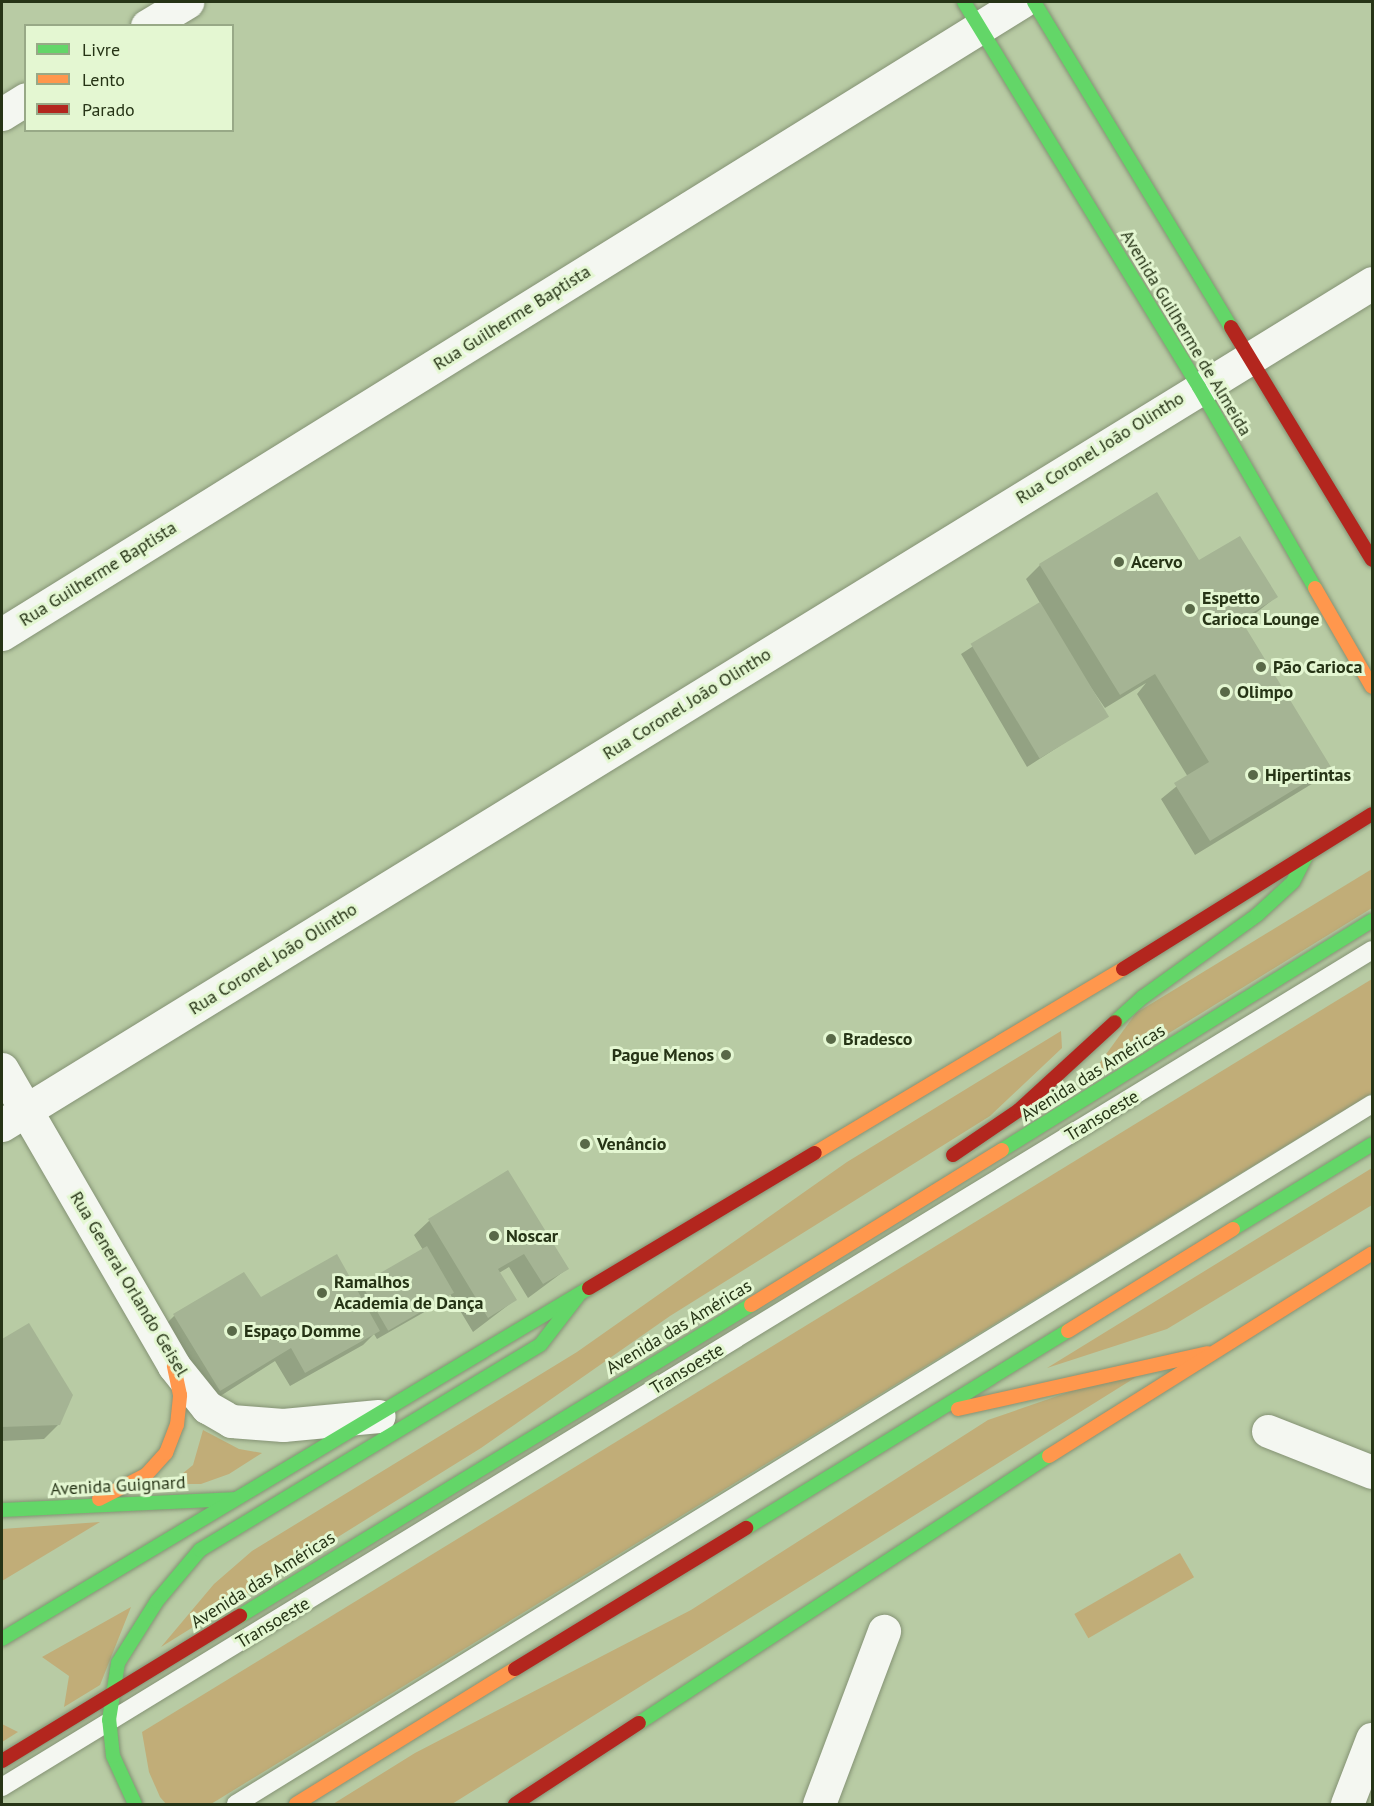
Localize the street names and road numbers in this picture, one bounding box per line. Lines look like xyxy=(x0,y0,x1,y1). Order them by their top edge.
street label: Avenida Guilherme de Almeida xyxy=(1116,226,1256,440)
street label: Rua Guilherme Baptista xyxy=(429,261,595,375)
street label: Rua Coronel João Olintho xyxy=(1012,387,1188,509)
street label: Rua Guilherme Baptista xyxy=(15,517,181,631)
street label: Rua Coronel João Olintho xyxy=(599,643,775,765)
street label: Rua Coronel João Olintho xyxy=(185,898,361,1020)
street label: Avenida das Américas xyxy=(1017,1020,1169,1126)
street label: Transoeste xyxy=(1061,1086,1143,1146)
street label: Rua General Orlando Geisel xyxy=(65,1188,193,1380)
street label: Avenida das Américas xyxy=(602,1275,756,1379)
street label: Transoeste xyxy=(646,1339,728,1399)
street label: Avenida Guignard xyxy=(50,1472,186,1500)
street label: Avenida das Américas xyxy=(187,1527,339,1633)
street label: Transoeste xyxy=(232,1593,314,1653)

